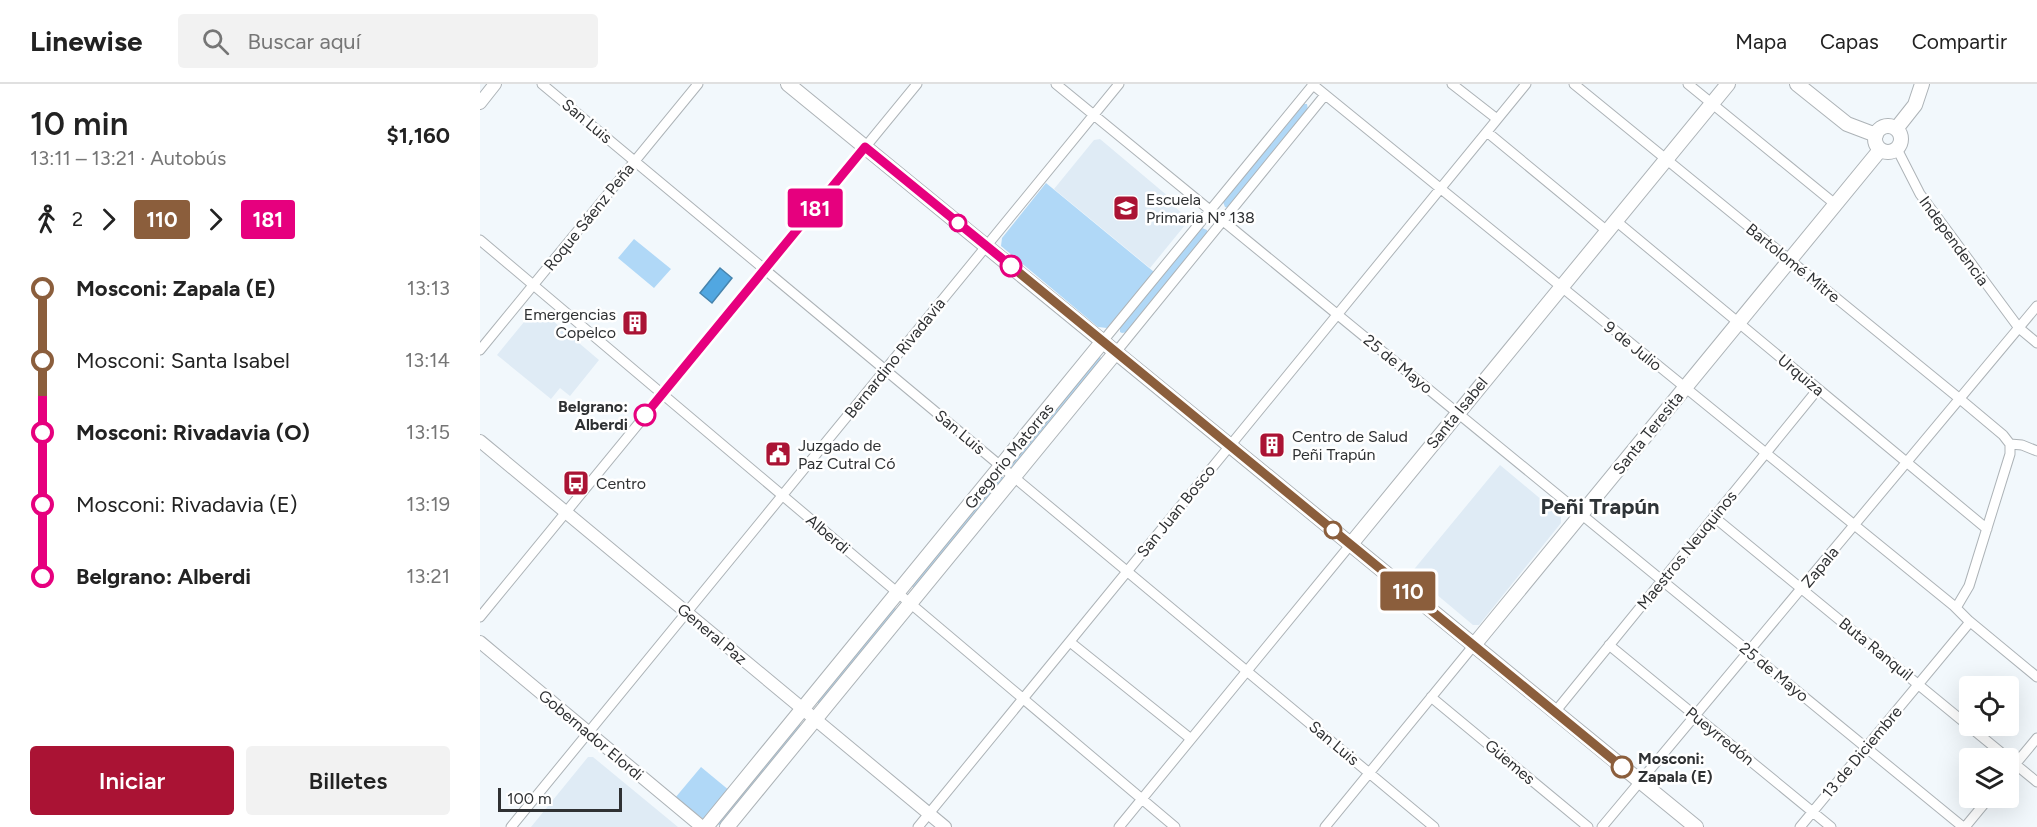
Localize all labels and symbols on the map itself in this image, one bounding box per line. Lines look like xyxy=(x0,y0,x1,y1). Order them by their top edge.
street label: San Luis xyxy=(558,95,616,147)
street label: Roque Sáenz Peña xyxy=(540,160,638,274)
line badge: 181 xyxy=(780,188,850,228)
place label: Escuela Primaria N° 138 xyxy=(1146,190,1255,227)
school or university icon: Escuela Primaria N° 138 xyxy=(1111,193,1141,223)
street label: Independencia xyxy=(1915,193,1993,289)
unlabelled marker xyxy=(949,214,967,232)
street label: Bartolomé Mitre xyxy=(1742,219,1844,307)
unlabelled marker xyxy=(1000,255,1022,277)
street label: Bernardino Rivadavia xyxy=(841,294,949,422)
place label: Emergencias Copelco xyxy=(524,305,616,342)
building icon: Emergencias Copelco xyxy=(620,308,650,338)
street label: 9 de Julio xyxy=(1600,317,1666,375)
street label: 25 de Mayo xyxy=(1360,330,1436,398)
street label: Urquiza xyxy=(1774,350,1828,400)
street label: Santa Isabel xyxy=(1422,373,1492,453)
street label: Santa Teresita xyxy=(1609,388,1687,478)
place label: Belgrano: Alberdi xyxy=(558,397,628,434)
street label: Gregorio Matorras xyxy=(960,399,1058,513)
marker: Belgrano: Alberdi xyxy=(634,404,656,426)
street label: San Luis xyxy=(931,406,989,458)
place label: Centro de Salud Peñi Trapún xyxy=(1292,427,1408,464)
building icon: Centro de Salud Peñi Trapún xyxy=(1257,430,1287,460)
place label: Juzgado de Paz Cutral Có xyxy=(798,436,895,473)
public building icon: Juzgado de Paz Cutral Có xyxy=(763,439,793,469)
street label: San Juan Bosco xyxy=(1133,461,1219,561)
bus stop icon: Centro xyxy=(561,468,591,498)
place label: Centro xyxy=(596,474,646,493)
street label: Maestros Neuquinos xyxy=(1633,487,1741,613)
district label: Peñi Trapún xyxy=(1540,493,1660,520)
street label: Alberdi xyxy=(802,510,854,558)
unlabelled marker xyxy=(1324,521,1342,539)
street label: Zapala xyxy=(1797,543,1843,591)
line badge: 110 xyxy=(1374,572,1442,610)
street label: General Paz xyxy=(673,599,751,669)
street label: Buta Ranquil xyxy=(1835,614,1917,684)
street label: 25 de Mayo xyxy=(1736,638,1812,706)
street label: Gobernador Elordi xyxy=(535,686,647,784)
street label: 13 de Diciembre xyxy=(1818,702,1906,802)
street label: Pueyrredón xyxy=(1682,703,1758,769)
street label: San Luis xyxy=(1305,717,1363,769)
street label: Güemes xyxy=(1481,736,1539,788)
place label: Mosconi: Zapala (E) xyxy=(1638,749,1713,786)
marker: Mosconi: Zapala (E) xyxy=(1611,756,1633,778)
scale bar xyxy=(498,785,622,812)

